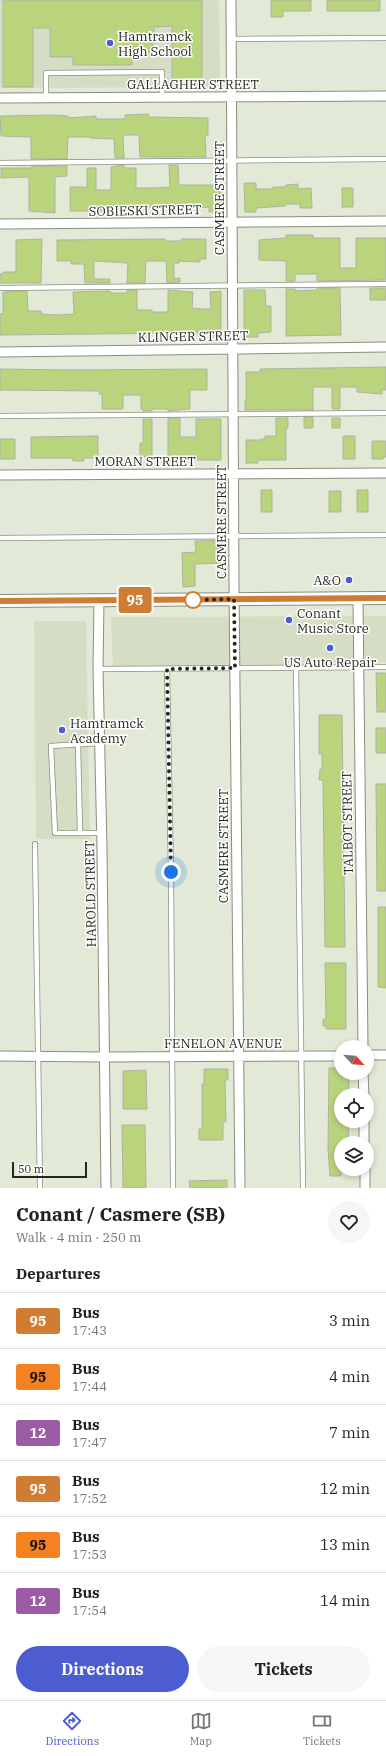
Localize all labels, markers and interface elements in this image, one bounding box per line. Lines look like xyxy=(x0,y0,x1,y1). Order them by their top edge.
place label: Hamtramck High School xyxy=(118,28,192,60)
marker: Hamtramck High School xyxy=(105,38,115,48)
street label: GALLAGHER STREET xyxy=(127,76,259,93)
street label: CASMERE STREET xyxy=(211,140,228,255)
street label: SOBIESKI STREET xyxy=(89,201,202,220)
street label: KLINGER STREET xyxy=(137,327,249,346)
street label: MORAN STREET xyxy=(94,453,196,470)
street label: CASMERE STREET xyxy=(213,464,230,579)
place label: A&O xyxy=(313,572,341,589)
marker: A&O xyxy=(344,575,354,585)
line badge: 95 xyxy=(117,587,153,613)
text: 95 xyxy=(127,591,143,609)
unlabelled marker xyxy=(184,591,202,609)
place label: Conant Music Store xyxy=(297,605,369,637)
marker: Conant Music Store xyxy=(284,615,294,625)
marker: US Auto Repair xyxy=(325,643,335,653)
place label: US Auto Repair xyxy=(284,654,376,671)
place label: Hamtramck Academy xyxy=(70,715,144,747)
marker: Hamtramck Academy xyxy=(57,725,67,735)
street label: TALBOT STREET xyxy=(338,771,357,875)
street label: CASMERE STREET xyxy=(215,788,232,903)
street label: HAROLD STREET xyxy=(81,840,100,948)
your location xyxy=(161,862,181,882)
street label: FENELON AVENUE xyxy=(164,1035,282,1052)
north arrow xyxy=(334,1040,374,1080)
map controls xyxy=(334,1040,374,1176)
button: locate xyxy=(334,1088,374,1128)
button: layers xyxy=(334,1136,374,1176)
scale bar xyxy=(12,1160,87,1179)
text: 50 m xyxy=(18,1162,44,1176)
button: heart xyxy=(328,1201,370,1243)
text: Conant / Casmere (SB) xyxy=(16,1202,225,1226)
text: Walk · 4 min · 250 m xyxy=(16,1229,141,1246)
text: Departures xyxy=(16,1264,100,1283)
text: Bus xyxy=(72,1303,100,1322)
text: 3 min xyxy=(329,1311,370,1330)
text: 95 xyxy=(30,1312,46,1330)
text: 17:43 xyxy=(72,1322,107,1339)
text: Bus xyxy=(72,1359,100,1378)
text: 4 min xyxy=(329,1367,370,1386)
text: 95 xyxy=(30,1368,46,1386)
text: 17:44 xyxy=(72,1378,107,1395)
text: Bus xyxy=(72,1415,100,1434)
text: 7 min xyxy=(329,1423,370,1442)
text: 12 xyxy=(30,1424,46,1442)
text: 17:47 xyxy=(72,1434,107,1451)
text: Bus xyxy=(72,1471,100,1490)
text: 12 min xyxy=(320,1479,370,1498)
text: 95 xyxy=(30,1480,46,1498)
text: 17:52 xyxy=(72,1490,107,1507)
text: Bus xyxy=(72,1527,100,1546)
text: 13 min xyxy=(320,1535,370,1554)
text: 95 xyxy=(30,1536,46,1554)
text: 17:53 xyxy=(72,1546,107,1563)
text: Bus xyxy=(72,1583,100,1602)
text: 14 min xyxy=(320,1591,370,1610)
text: 12 xyxy=(30,1592,46,1610)
text: 17:54 xyxy=(72,1602,107,1619)
button: Directions xyxy=(16,1646,189,1692)
button: Tickets xyxy=(197,1646,370,1692)
tab: Directions xyxy=(45,1710,99,1748)
tab: Map xyxy=(190,1710,212,1748)
tab: Tickets xyxy=(303,1710,341,1748)

